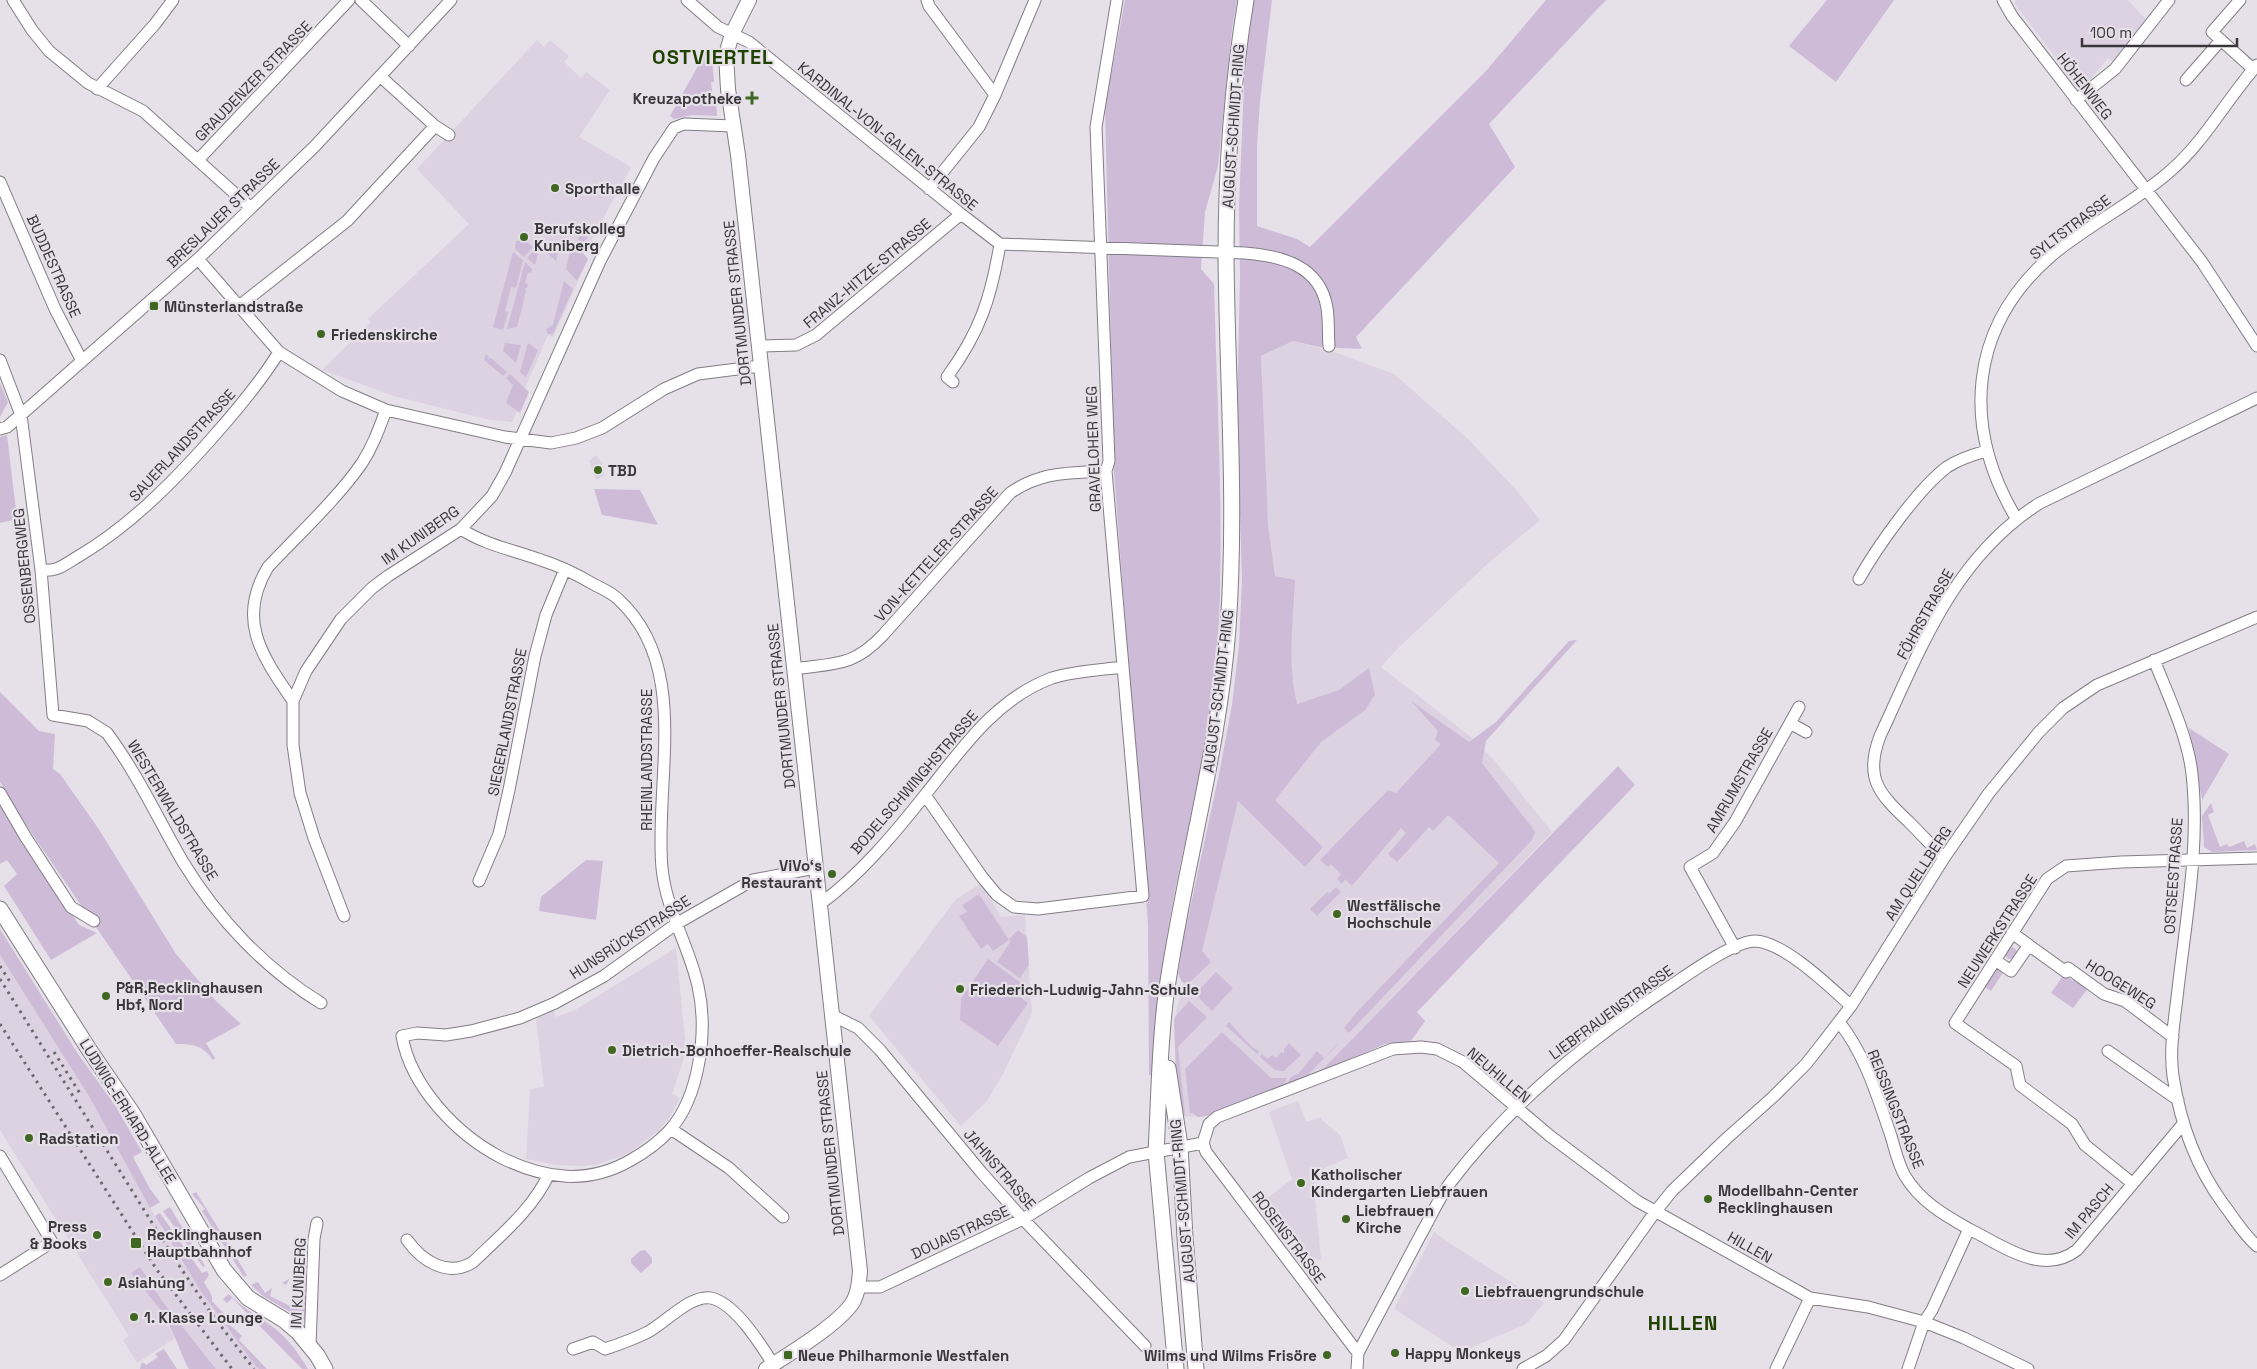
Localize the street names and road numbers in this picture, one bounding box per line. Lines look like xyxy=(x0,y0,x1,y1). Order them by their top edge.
street label: GRAUDENZER STRASSE xyxy=(190,17,316,145)
street label: AUGUST-SCHMIDT-RING xyxy=(1218,43,1248,209)
street label: HÖHENWEG xyxy=(2053,49,2117,123)
street label: KARDINAL-VON-GALEN-STRASSE xyxy=(794,57,982,215)
street label: BRESLAUER STRASSE xyxy=(163,154,283,272)
street label: SYLTSTRASSE xyxy=(2026,190,2114,264)
street label: BUDDESTRASSE xyxy=(23,211,85,321)
street label: FRANZ-HITZE-STRASSE xyxy=(799,214,935,332)
street label: DORTMUNDER STRASSE xyxy=(719,219,755,387)
street label: SAUERLANDSTRASSE xyxy=(125,385,239,505)
street label: GRAVELOHER WEG xyxy=(1081,385,1105,513)
street label: VON-KETTELER-STRASSE xyxy=(870,482,1002,626)
street label: IM KUNIBERG xyxy=(377,501,463,569)
street label: OSSENBERGWEG xyxy=(8,507,40,625)
street label: FÖHRSTRASSE xyxy=(1892,565,1958,663)
street label: AUGUST-SCHMIDT-RING xyxy=(1199,608,1237,774)
street label: DORTMUNDER STRASSE xyxy=(763,622,799,790)
street label: SIEGERLANDSTRASSE xyxy=(483,647,531,797)
street label: RHEINLANDSTRASSE xyxy=(637,689,656,831)
street label: BODELSCHWINGHSTRASSE xyxy=(846,706,982,858)
street label: AMRUMSTRASSE xyxy=(1701,724,1777,836)
street label: WESTERWALDSTRASSE xyxy=(123,736,223,884)
street label: OSTSEESTRASSE xyxy=(2159,817,2187,935)
street label: AM QUELLBERG xyxy=(1880,822,1956,924)
street label: NEUWERKSTRASSE xyxy=(1953,871,2041,991)
street label: HUNSRÜCKSTRASSE xyxy=(566,891,694,983)
street label: HOOGEWEG xyxy=(2082,955,2160,1013)
street label: LIEBFRAUENSTRASSE xyxy=(1545,961,1677,1063)
street label: LUDWIG-ERHARD-ALLEE xyxy=(76,1035,180,1187)
street label: NEUHILLEN xyxy=(1464,1043,1534,1107)
street label: REISSINGSTRASSE xyxy=(1863,1047,1929,1171)
street label: DORTMUNDER STRASSE xyxy=(812,1069,848,1237)
street label: AUGUST-SCHMIDT-RING xyxy=(1165,1118,1199,1284)
street label: JAHNSTRASSE xyxy=(960,1125,1040,1213)
street label: IM PASCH xyxy=(2060,1179,2118,1243)
street label: ROSENSTRASSE xyxy=(1248,1187,1330,1287)
street label: DOUAISTRASSE xyxy=(908,1201,1012,1263)
street label: HILLEN xyxy=(1724,1227,1776,1267)
street label: IM KUNIBERG xyxy=(286,1237,310,1329)

